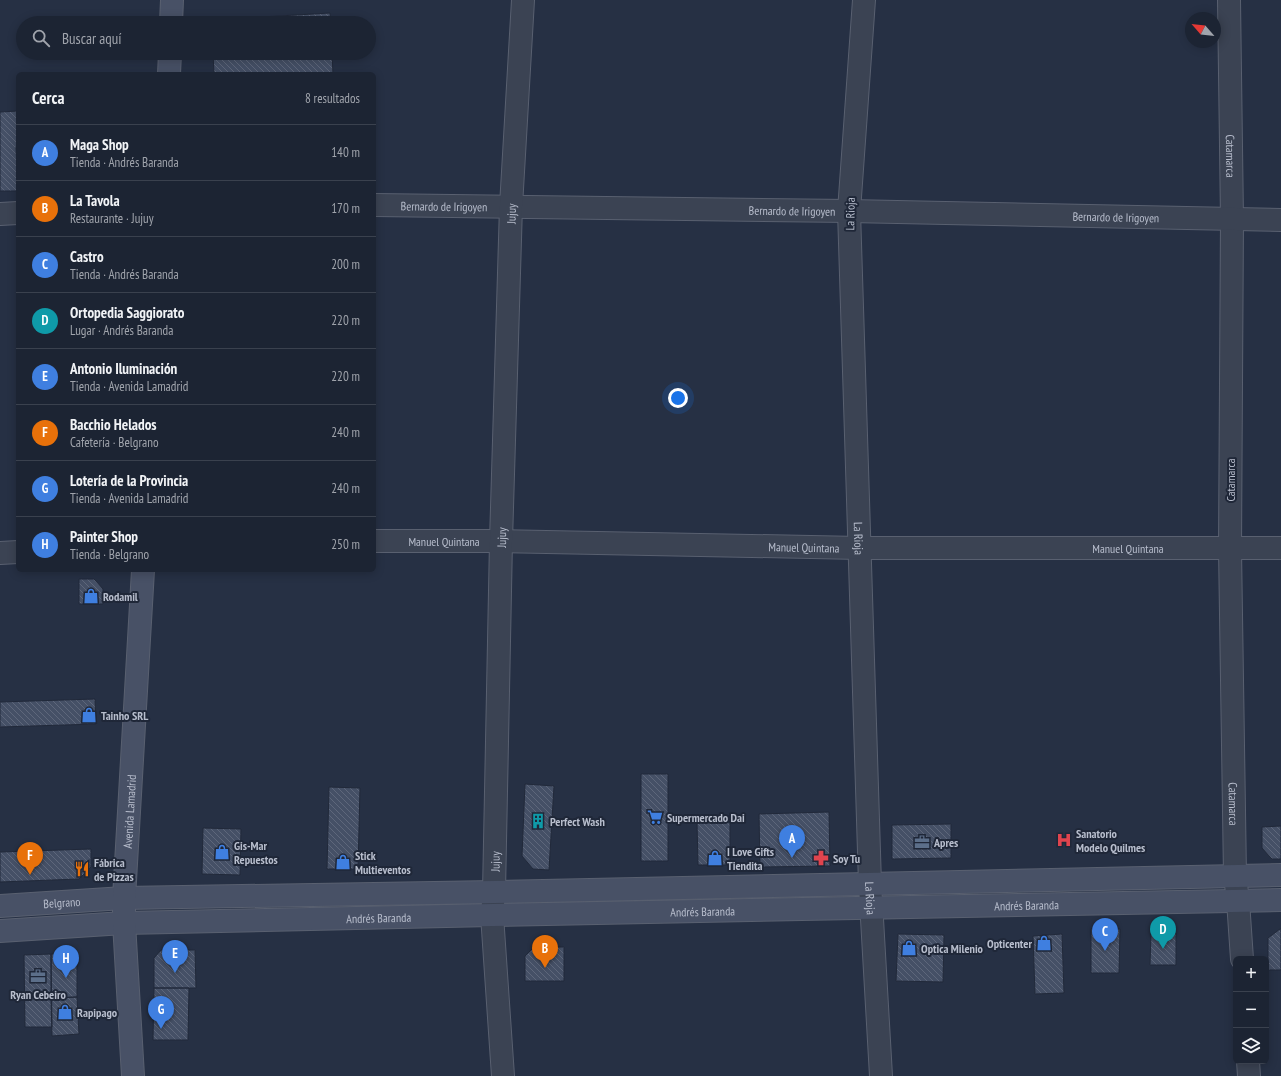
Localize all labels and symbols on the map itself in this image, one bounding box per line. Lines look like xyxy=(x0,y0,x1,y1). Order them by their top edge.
north arrow xyxy=(1185,12,1221,48)
street label: Catamarca xyxy=(1223,134,1239,178)
street label: La Rioja xyxy=(842,197,858,231)
street label: Bernardo de Irigoyen xyxy=(401,198,487,214)
street label: Bernardo de Irigoyen xyxy=(749,202,835,218)
street label: Jujuy xyxy=(503,203,519,225)
street label: Bernardo de Irigoyen xyxy=(1072,208,1159,225)
your location xyxy=(668,388,688,408)
street label: Catamarca xyxy=(1223,458,1238,502)
street label: La Rioja xyxy=(851,522,867,555)
street label: Jujuy xyxy=(493,527,509,549)
street label: Manuel Quintana xyxy=(408,534,480,549)
street label: Manuel Quintana xyxy=(768,539,840,555)
street label: Manuel Quintana xyxy=(1092,541,1164,556)
shop icon: Rodamil xyxy=(82,587,100,605)
place label: Rodamil xyxy=(103,589,138,604)
shop icon: Tainho SRL xyxy=(80,706,98,724)
place label: Tainho SRL xyxy=(101,708,148,723)
street label: Avenida Lamadrid xyxy=(119,774,139,849)
street label: Catamarca xyxy=(1226,782,1242,826)
supermarket icon: Supermercado Dai xyxy=(646,808,664,826)
place label: Supermercado Dai xyxy=(667,810,745,825)
building icon: Perfect Wash xyxy=(529,812,547,830)
place label: Perfect Wash xyxy=(550,814,605,829)
pin: A xyxy=(779,825,805,858)
place label: Sanatorio Modelo Quilmes xyxy=(1076,826,1145,855)
hospital icon: Sanatorio Modelo Quilmes xyxy=(1055,831,1073,849)
office icon: Apres xyxy=(913,833,931,851)
place label: Apres xyxy=(933,835,958,850)
place label: Gis-Mar Repuestos xyxy=(234,838,278,867)
pin: F xyxy=(17,842,43,875)
shop icon: Gis-Mar Repuestos xyxy=(213,843,231,861)
place label: I Love Gifts Tiendita xyxy=(727,844,774,873)
place label: Stick Multieventos xyxy=(355,848,411,877)
shop icon: I Love Gifts Tiendita xyxy=(706,849,724,867)
pharmacy icon: Soy Tu xyxy=(812,849,830,867)
street label: Jujuy xyxy=(487,851,502,873)
place label: Soy Tu xyxy=(833,851,860,866)
shop icon: Stick Multieventos xyxy=(334,853,352,871)
place label: Fábrica de Pizzas xyxy=(94,855,134,884)
restaurant icon: Fábrica de Pizzas xyxy=(73,860,91,878)
street label: La Rioja xyxy=(862,881,879,915)
street label: Belgrano xyxy=(43,893,81,911)
street label: Andrés Baranda xyxy=(994,897,1059,913)
street label: Andrés Baranda xyxy=(670,903,735,919)
street label: Andrés Baranda xyxy=(346,909,411,926)
pin: D xyxy=(1150,916,1176,949)
pin: C xyxy=(1092,918,1118,951)
shop icon: Opticenter xyxy=(1035,934,1053,952)
pin: B xyxy=(532,935,558,968)
place label: Opticenter xyxy=(987,936,1032,951)
shop icon: Optica Milenio xyxy=(900,939,918,957)
pin: E xyxy=(162,940,188,973)
place label: Optica Milenio xyxy=(921,941,984,956)
pin: H xyxy=(53,945,79,978)
office icon: Ryan Cebeiro xyxy=(29,967,47,985)
place label: Ryan Cebeiro xyxy=(10,987,66,1002)
pin: G xyxy=(148,996,174,1029)
shop icon: Rapipago xyxy=(56,1003,74,1021)
place label: Rapipago xyxy=(77,1005,118,1020)

